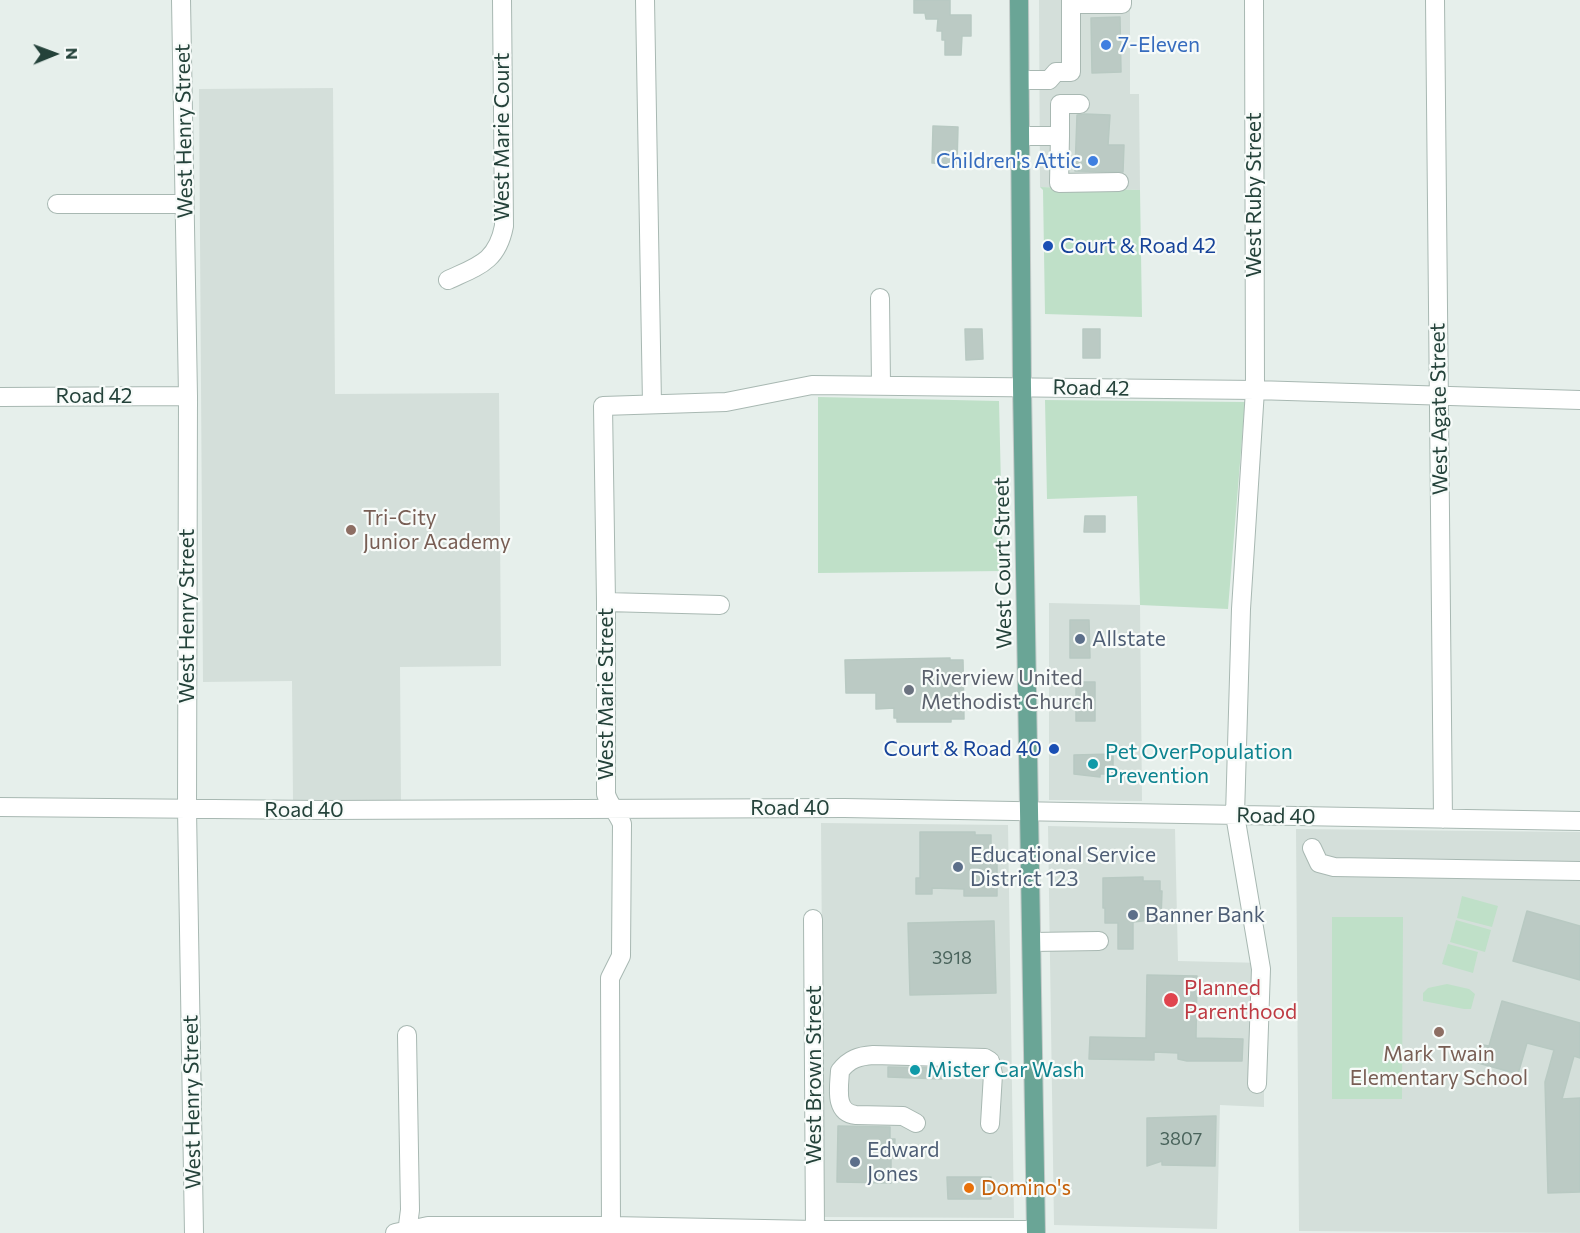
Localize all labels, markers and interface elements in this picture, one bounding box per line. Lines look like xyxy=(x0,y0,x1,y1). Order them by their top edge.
north arrow xyxy=(24,24,84,84)
place label: 7-Eleven xyxy=(1118,32,1200,58)
marker: 7-Eleven xyxy=(1099,38,1113,52)
street label: West Henry Street xyxy=(170,43,198,219)
text: N xyxy=(63,48,82,60)
street label: West Marie Court xyxy=(489,53,515,221)
street label: West Ruby Street xyxy=(1241,112,1267,278)
place label: Children's Attic xyxy=(936,148,1081,174)
marker: Children's Attic xyxy=(1086,154,1100,168)
place label: Court & Road 42 xyxy=(1060,233,1216,259)
marker: Court & Road 42 xyxy=(1041,239,1055,253)
street label: West Agate Street xyxy=(1425,323,1453,495)
street label: Road 42 xyxy=(1052,375,1130,401)
street label: Road 42 xyxy=(55,383,133,409)
street label: West Court Street xyxy=(989,477,1017,649)
place label: Tri-City Junior Academy xyxy=(363,505,511,555)
marker: Tri-City Junior Academy xyxy=(344,523,358,537)
street label: West Henry Street xyxy=(174,529,200,703)
street label: West Marie Street xyxy=(593,608,619,780)
place label: Allstate xyxy=(1092,626,1166,652)
marker: Allstate xyxy=(1073,632,1087,646)
place label: Riverview United Methodist Church xyxy=(921,665,1093,715)
marker: Riverview United Methodist Church xyxy=(902,683,916,697)
place label: Court & Road 40 xyxy=(884,736,1042,762)
place label: Pet OverPopulation Prevention xyxy=(1105,739,1293,789)
marker: Court & Road 40 xyxy=(1047,742,1061,756)
marker: Pet OverPopulation Prevention xyxy=(1086,757,1100,771)
street label: Road 40 xyxy=(750,795,830,821)
street label: Road 40 xyxy=(264,797,344,823)
street label: Road 40 xyxy=(1236,803,1316,829)
place label: Educational Service District 123 xyxy=(970,842,1156,892)
marker: Educational Service District 123 xyxy=(951,860,965,874)
place label: Banner Bank xyxy=(1145,902,1265,928)
marker: Banner Bank xyxy=(1126,908,1140,922)
house number: 3918 xyxy=(932,947,972,969)
place label: Planned Parenthood xyxy=(1184,975,1297,1025)
street label: West Brown Street xyxy=(801,985,827,1165)
marker: Planned Parenthood xyxy=(1162,991,1180,1009)
street label: West Henry Street xyxy=(178,1014,206,1190)
marker: Mark Twain Elementary School xyxy=(1432,1025,1446,1039)
place label: Mark Twain Elementary School xyxy=(1350,1041,1528,1091)
place label: Mister Car Wash xyxy=(927,1057,1085,1083)
marker: Mister Car Wash xyxy=(908,1063,922,1077)
house number: 3807 xyxy=(1160,1128,1202,1150)
place label: Edward Jones xyxy=(867,1137,939,1187)
marker: Edward Jones xyxy=(848,1155,862,1169)
place label: Domino's xyxy=(981,1175,1071,1201)
marker: Domino's xyxy=(962,1181,976,1195)

